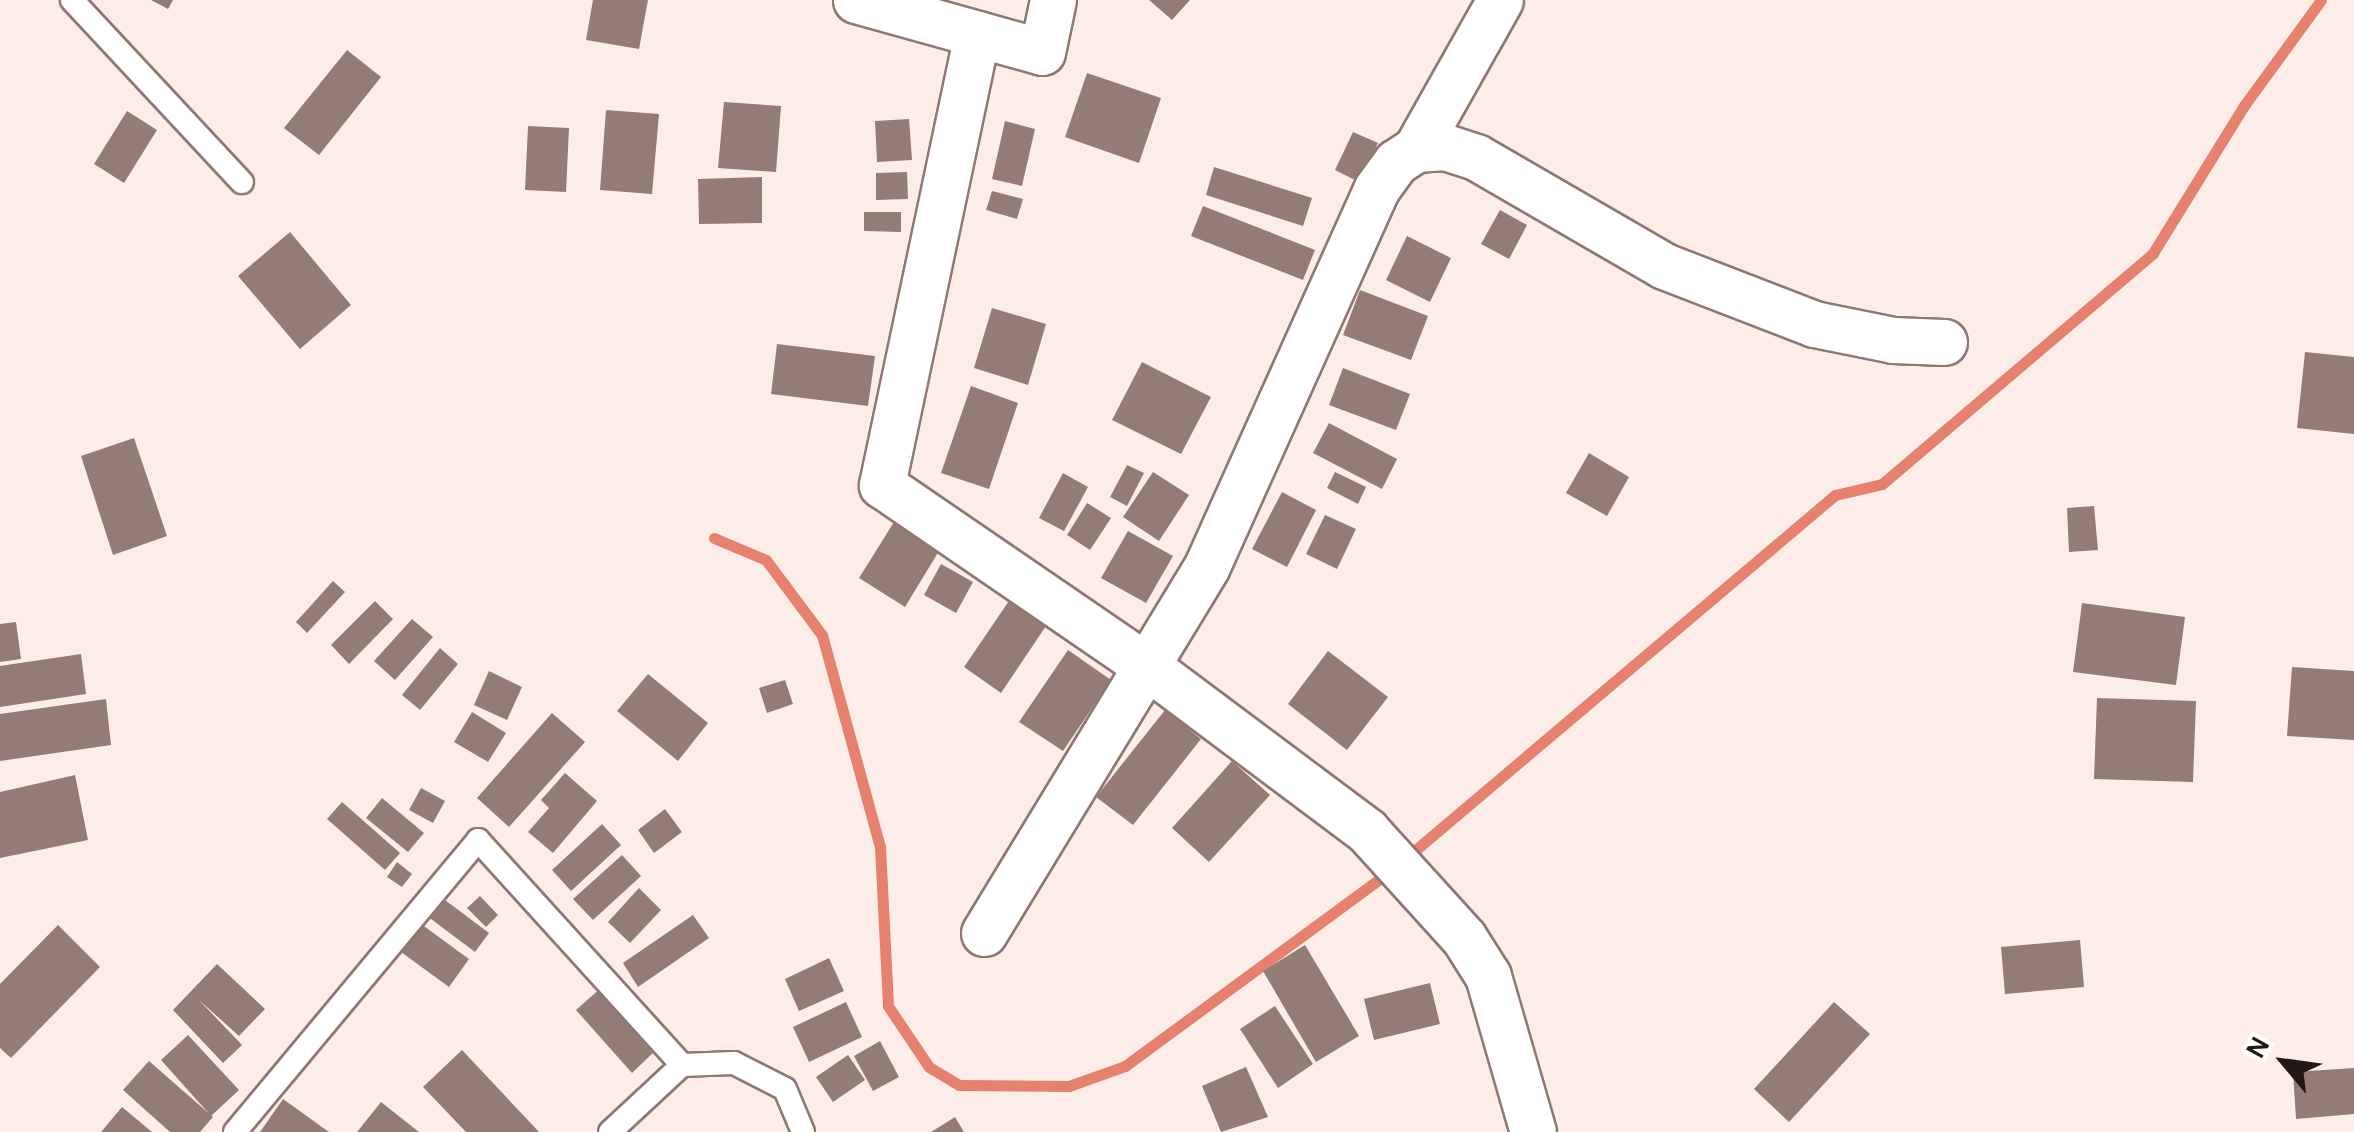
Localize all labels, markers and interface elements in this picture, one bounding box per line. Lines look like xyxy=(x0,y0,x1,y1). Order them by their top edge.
north arrow xyxy=(2234,1012,2334,1112)
text: N xyxy=(2238,1030,2277,1064)

